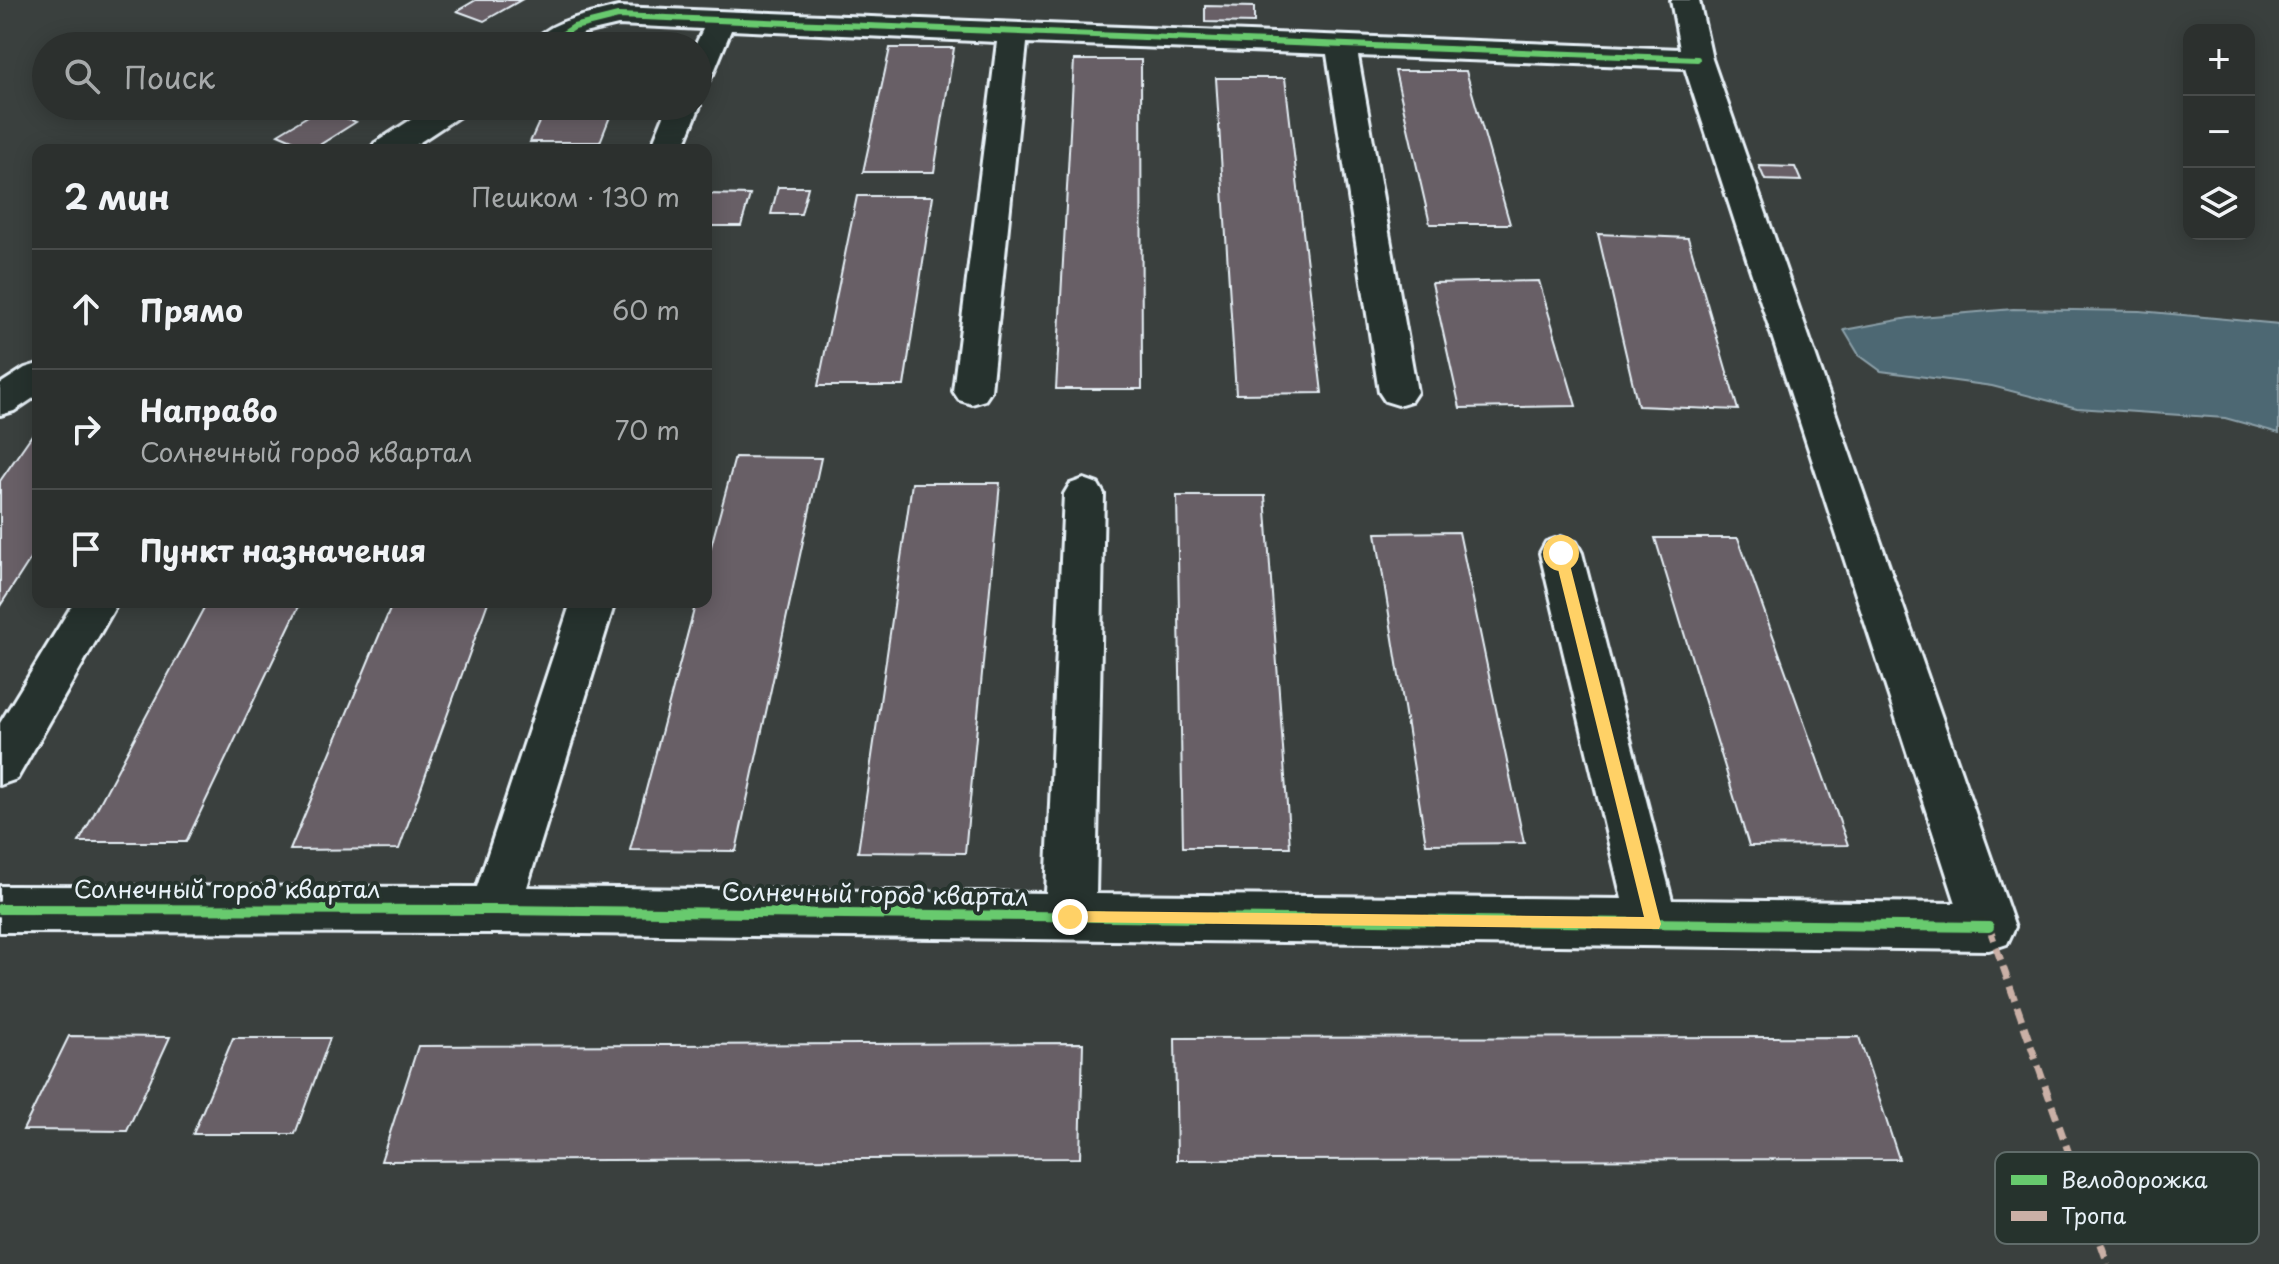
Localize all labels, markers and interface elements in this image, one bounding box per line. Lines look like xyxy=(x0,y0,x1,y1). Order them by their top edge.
map controls xyxy=(2183,24,2255,240)
button: + xyxy=(2183,24,2255,96)
search box xyxy=(32,32,712,120)
icon: search xyxy=(60,54,104,98)
text: Поиск xyxy=(124,54,215,99)
button: − xyxy=(2183,96,2255,168)
button: layers xyxy=(2183,168,2255,240)
text: 2 мин xyxy=(64,170,170,222)
text: Пешком · 130 m xyxy=(471,177,680,216)
icon: ahead xyxy=(64,287,108,331)
text: Прямо xyxy=(140,287,243,332)
text: 60 m xyxy=(612,290,680,329)
text: Направо xyxy=(140,387,278,432)
icon: right xyxy=(64,407,108,451)
text: 70 m xyxy=(615,410,680,449)
text: Солнечный город квартал xyxy=(140,432,472,471)
icon: arrive xyxy=(64,527,108,571)
text: Пункт назначения xyxy=(140,527,426,572)
route start xyxy=(1543,535,1579,571)
street label: Солнечный город квартал xyxy=(74,870,380,906)
street label: Солнечный город квартал xyxy=(721,872,1029,914)
route end xyxy=(1052,899,1088,935)
legend xyxy=(1995,1152,2259,1244)
text: Велодорожка xyxy=(2061,1162,2208,1195)
text: Тропа xyxy=(2061,1198,2127,1231)

